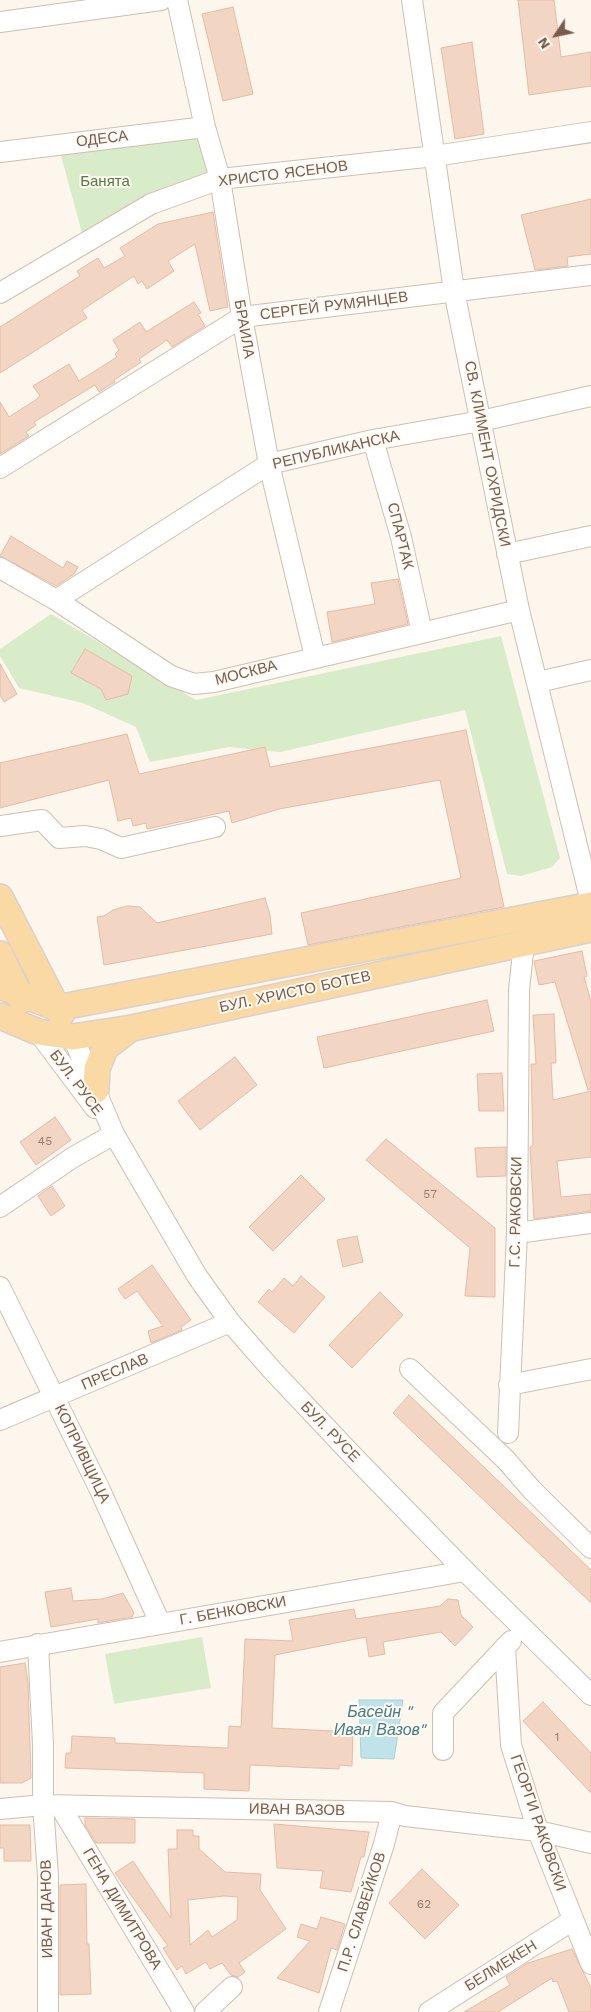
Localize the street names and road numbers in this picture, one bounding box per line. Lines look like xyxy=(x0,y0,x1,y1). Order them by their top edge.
street label: ОДЕСА xyxy=(75,127,129,151)
street label: ХРИСТО ЯСЕНОВ xyxy=(217,157,349,191)
street label: СЕРГЕЙ РУМЯНЦЕВ xyxy=(259,288,409,324)
street label: БРАИЛА xyxy=(230,298,258,360)
street label: СВ. КЛИМЕНТ ОХРИДСКИ xyxy=(460,359,514,549)
street label: РЕПУБЛИКАНСКА xyxy=(271,427,401,473)
street label: СПАРТАК xyxy=(383,501,417,571)
street label: МОСКВА xyxy=(213,657,279,689)
street label: БУЛ. ХРИСТО БОТЕВ xyxy=(218,967,372,1017)
street label: БУЛ. РУСЕ xyxy=(45,1047,107,1119)
street label: Г.С. РАКОВСКИ xyxy=(506,1156,526,1268)
street label: ПРЕСЛАВ xyxy=(79,1350,151,1394)
street label: БУЛ. РУСЕ xyxy=(297,1398,363,1466)
street label: КОПРИВЩИЦА xyxy=(50,1402,114,1506)
street label: Г. БЕНКОВСКИ xyxy=(178,1593,288,1629)
street label: ГЕОРГИ РАКОВСКИ xyxy=(506,1753,570,1893)
street label: ИВАН ВАЗОВ xyxy=(249,1800,345,1820)
street label: ГЕНА ДИМИТРОВА xyxy=(79,1845,165,1973)
street label: П.Р. СЛАВЕЙКОВ xyxy=(334,1850,390,1974)
street label: ИВАН ДАНОВ xyxy=(37,1859,57,1959)
street label: БЕЛМЕКЕН xyxy=(462,1937,540,1995)

